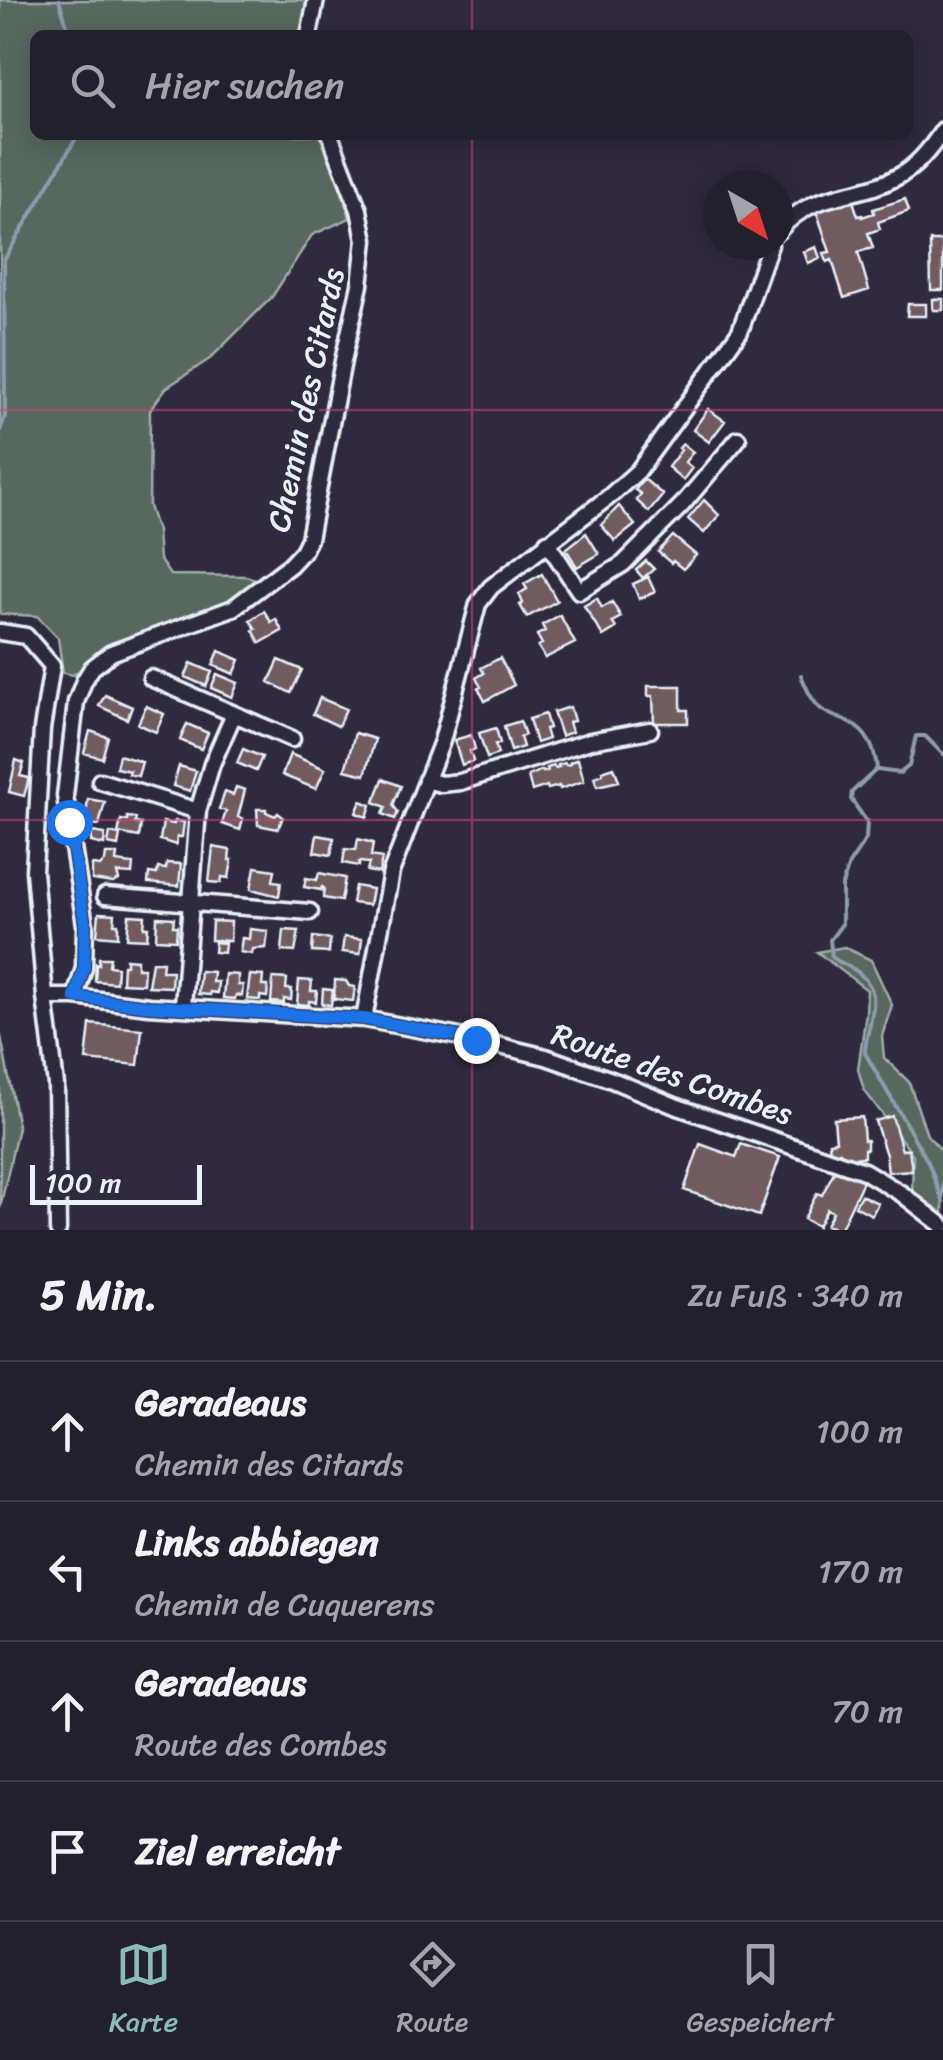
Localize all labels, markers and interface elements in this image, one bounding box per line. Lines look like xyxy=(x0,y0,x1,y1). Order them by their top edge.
search box xyxy=(30,30,913,140)
text: Hier suchen xyxy=(145,52,344,119)
icon: search xyxy=(65,58,120,113)
north arrow xyxy=(703,170,793,260)
street label: Chemin des Citards xyxy=(250,263,362,537)
route start xyxy=(47,800,93,846)
street label: Route des Combes xyxy=(544,1006,800,1142)
route end xyxy=(454,1018,500,1064)
text: 100 m xyxy=(45,1158,121,1207)
scale bar xyxy=(30,1160,202,1204)
text: 5 Min. xyxy=(40,1258,158,1332)
text: Zu Fuß · 340 m xyxy=(688,1267,903,1324)
text: Geradeaus xyxy=(135,1369,306,1436)
text: 100 m xyxy=(816,1403,903,1460)
icon: ahead xyxy=(40,1404,95,1459)
text: Chemin des Citards xyxy=(135,1436,403,1493)
text: Links abbiegen xyxy=(135,1509,379,1576)
text: 170 m xyxy=(818,1543,903,1600)
icon: left xyxy=(40,1544,95,1599)
text: Chemin de Cuquerens xyxy=(135,1576,435,1633)
text: Geradeaus xyxy=(135,1649,306,1716)
text: 70 m xyxy=(832,1683,903,1740)
icon: ahead xyxy=(40,1684,95,1739)
text: Route des Combes xyxy=(135,1716,387,1773)
text: Ziel erreicht xyxy=(135,1818,340,1885)
icon: arrive xyxy=(40,1824,95,1879)
tab: Karte xyxy=(109,1937,178,2046)
tab: Route xyxy=(396,1937,468,2046)
tab: Gespeichert xyxy=(686,1937,834,2046)

